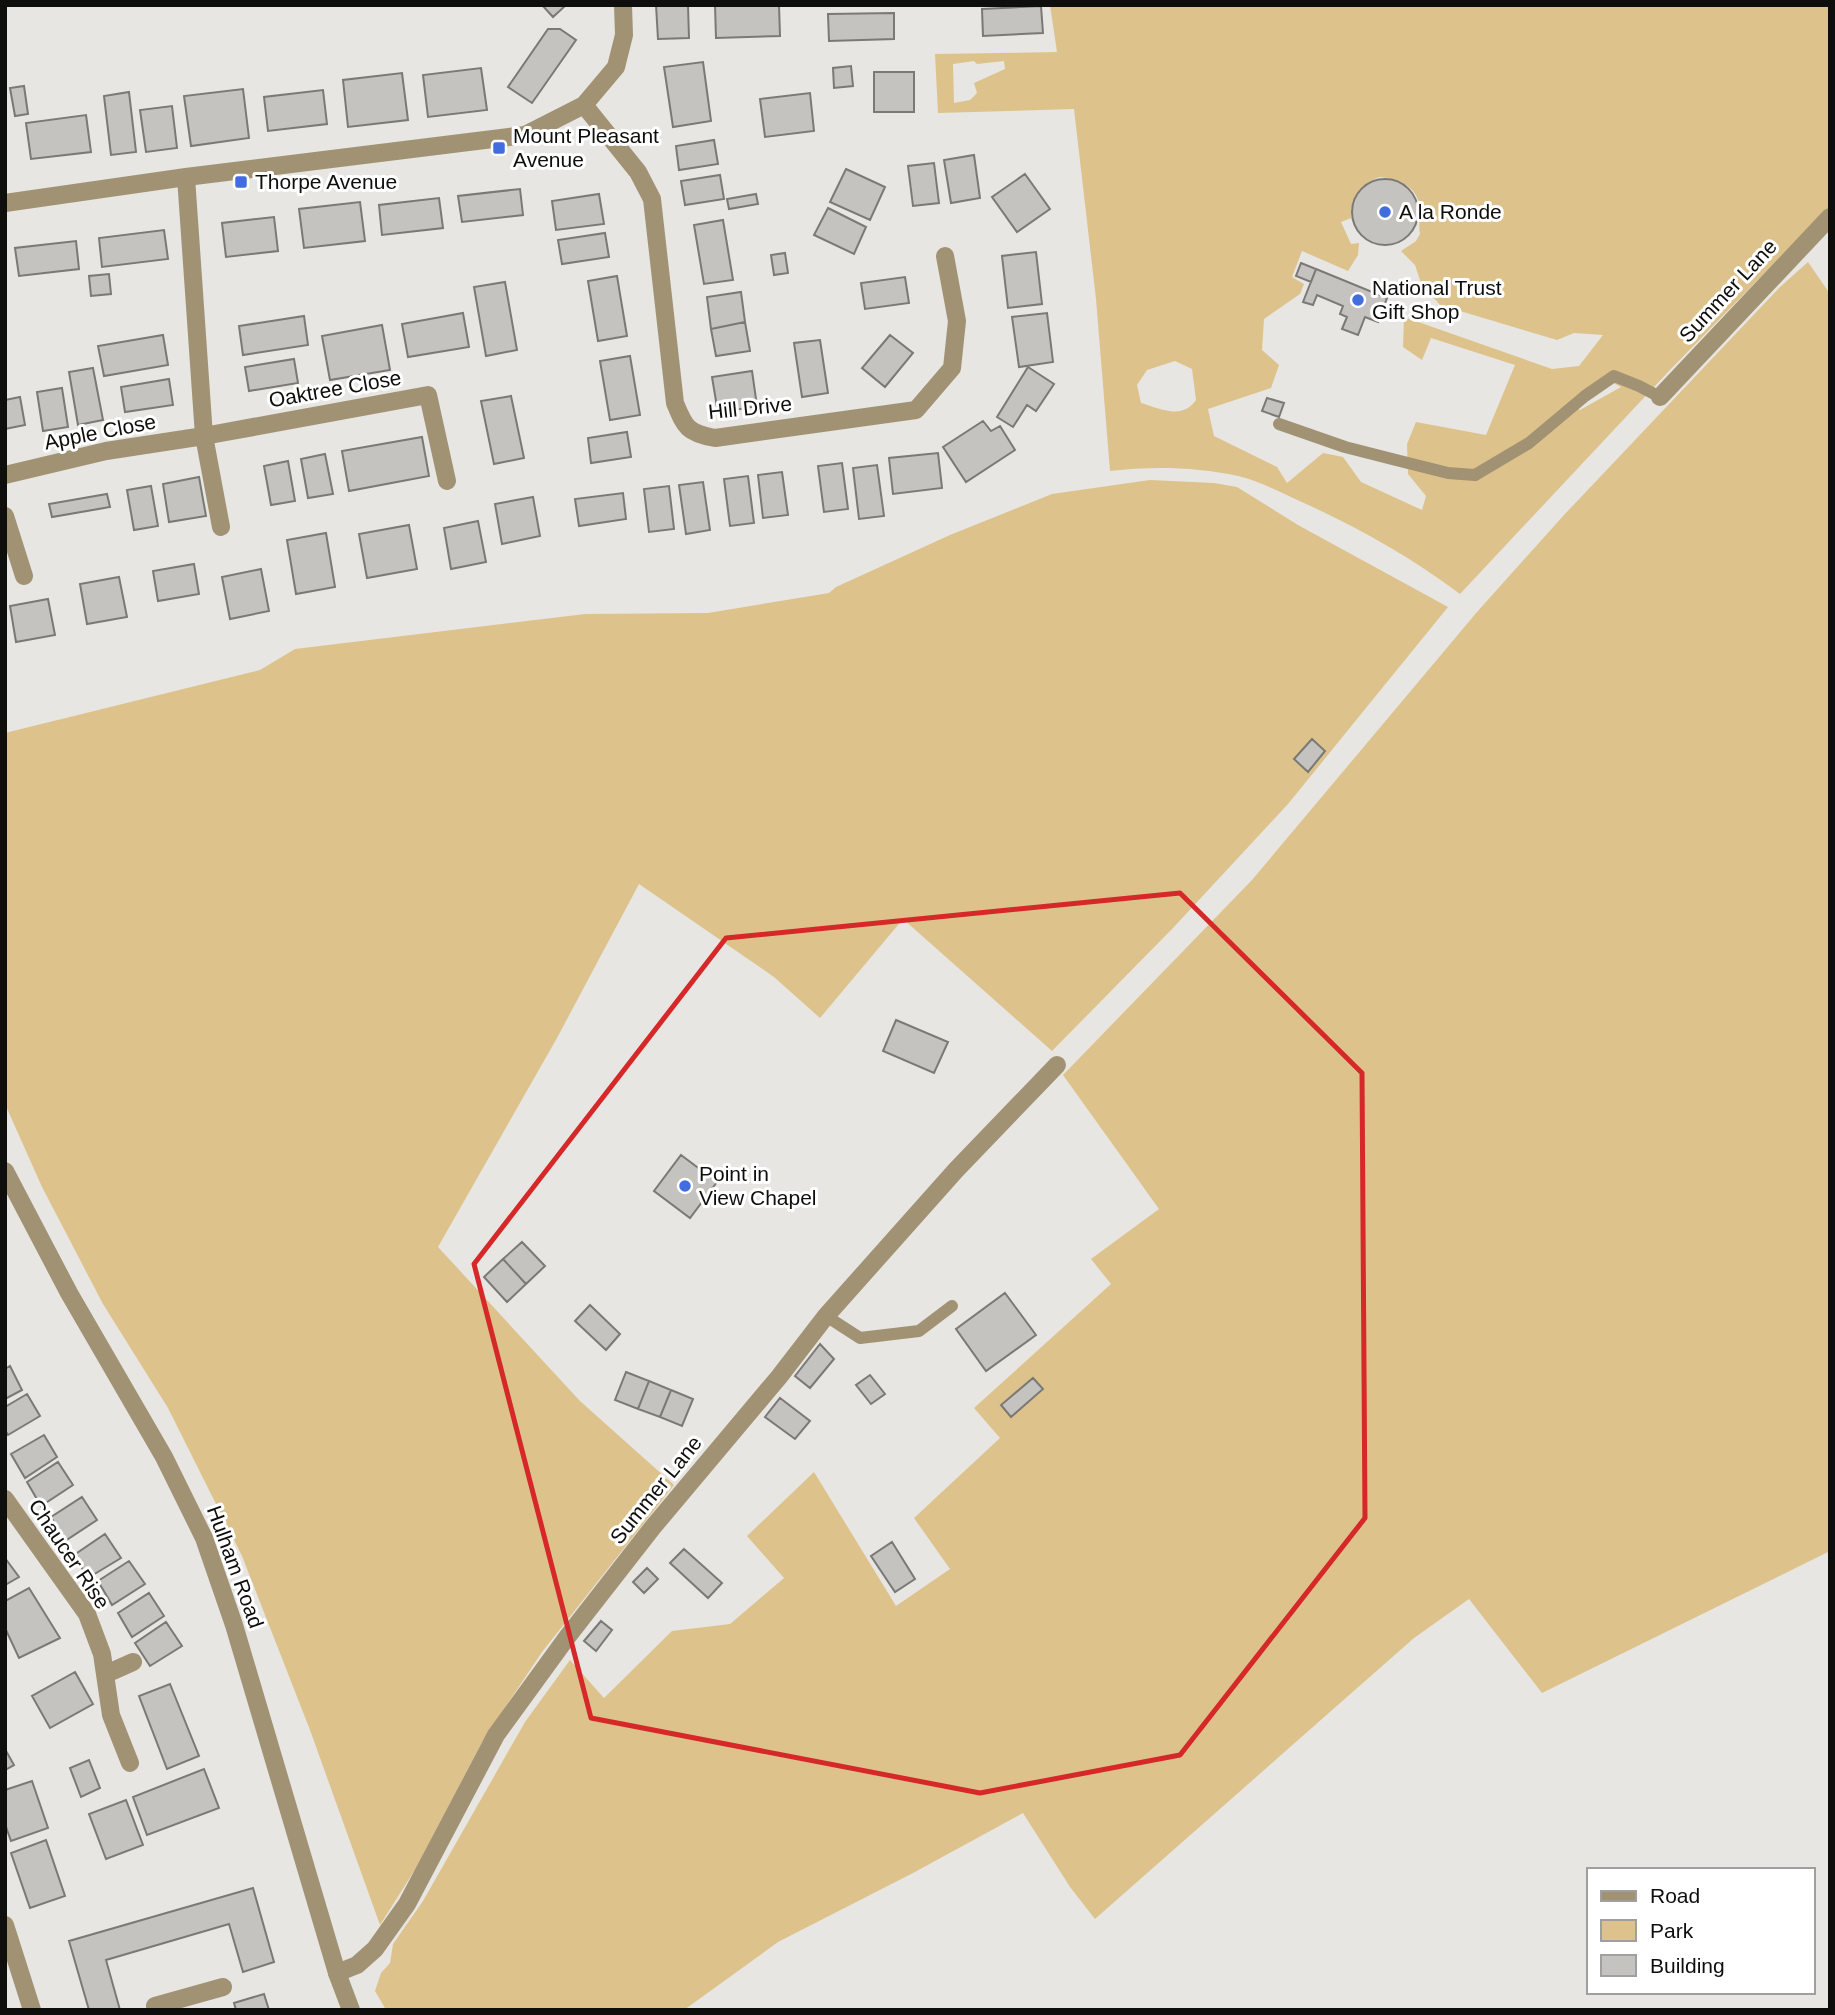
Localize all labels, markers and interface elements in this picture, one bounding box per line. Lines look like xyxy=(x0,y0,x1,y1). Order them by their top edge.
place label: Mount Pleasant Avenue xyxy=(513,124,659,171)
marker: Mount Pleasant Avenue xyxy=(491,140,507,156)
place label: Thorpe Avenue xyxy=(255,170,397,193)
marker: Thorpe Avenue xyxy=(233,174,249,190)
place label: A la Ronde xyxy=(1399,200,1502,223)
marker: A la Ronde xyxy=(1377,204,1393,220)
street label: Summer Lane xyxy=(1674,235,1781,347)
place label: National Trust Gift Shop xyxy=(1372,276,1502,323)
marker: National Trust Gift Shop xyxy=(1350,292,1366,308)
street label: Oaktree Close xyxy=(267,366,403,411)
street label: Hill Drive xyxy=(707,392,793,423)
street label: Apple Close xyxy=(42,409,158,454)
place label: Point in View Chapel xyxy=(699,1162,817,1209)
marker: Point in View Chapel xyxy=(677,1178,693,1194)
street label: Summer Lane xyxy=(605,1431,706,1548)
street label: Chaucer Rise xyxy=(24,1495,115,1613)
street label: Hulham Road xyxy=(203,1503,268,1631)
legend xyxy=(1587,1868,1814,1994)
text: Road xyxy=(1650,1884,1700,1907)
text: Park xyxy=(1650,1919,1694,1942)
text: Building xyxy=(1650,1954,1725,1977)

